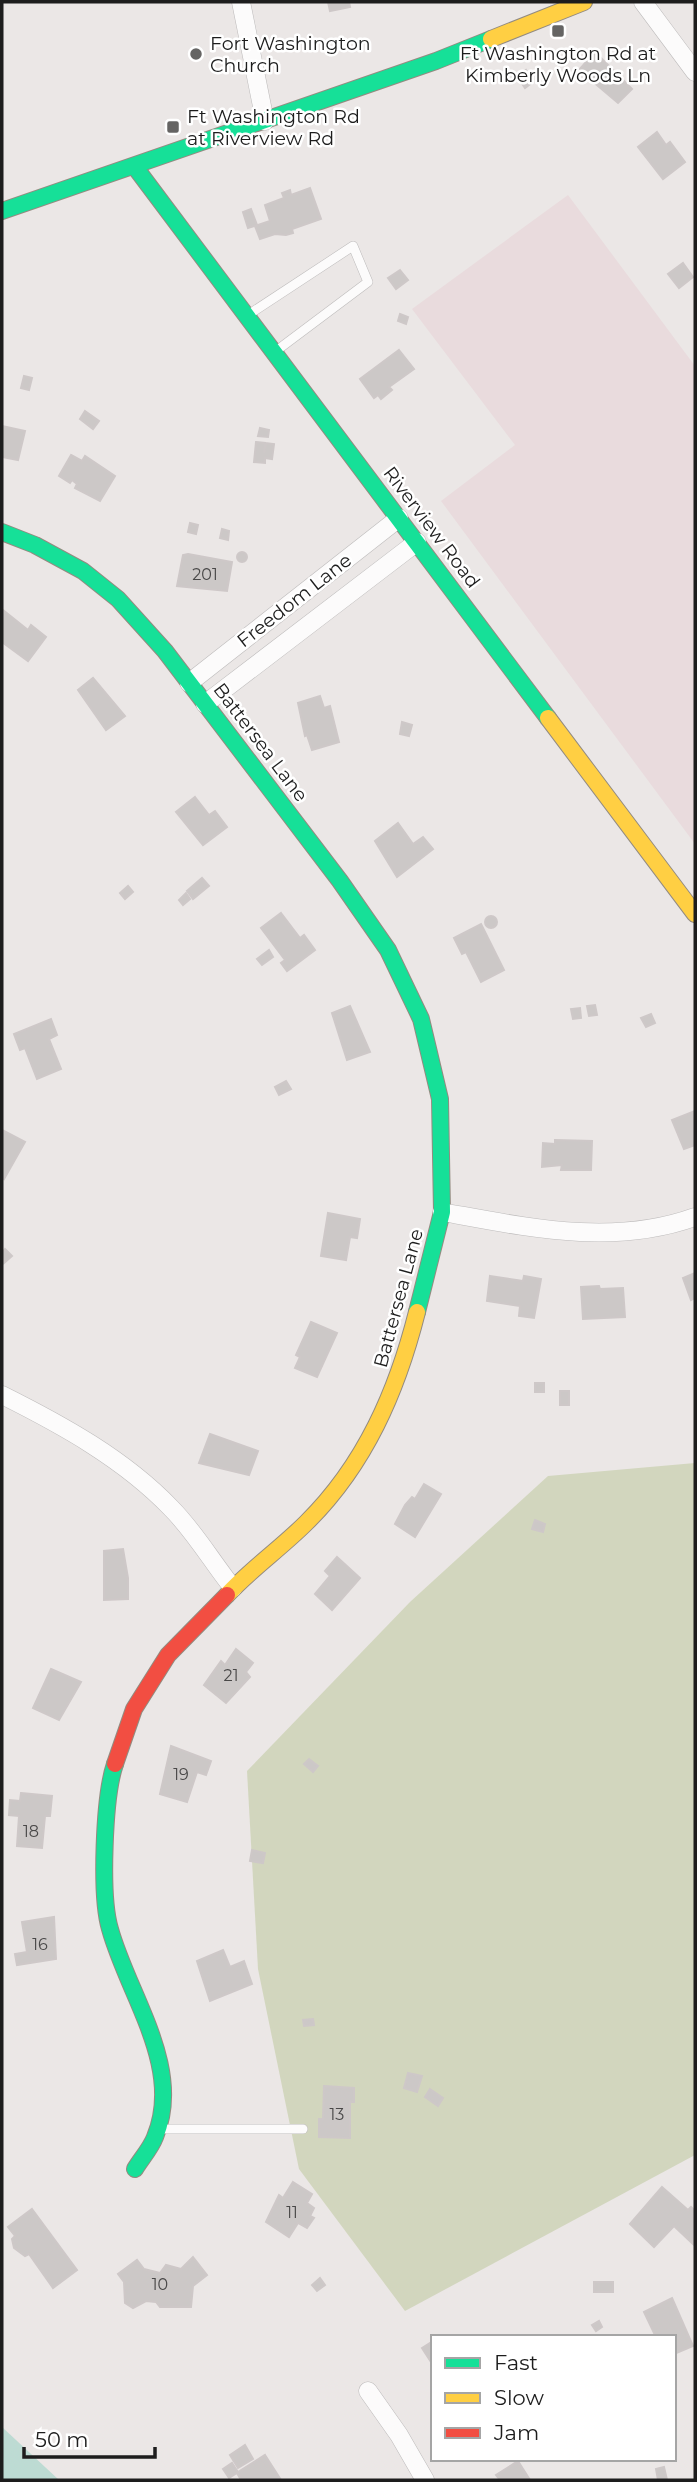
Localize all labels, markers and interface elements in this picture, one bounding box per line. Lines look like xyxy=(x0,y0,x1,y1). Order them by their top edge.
marker: Ft Washington Rd at Kimberly Woods Ln xyxy=(550,23,566,39)
place label: Fort Washington Church xyxy=(210,32,371,77)
place label: Ft Washington Rd at Kimberly Woods Ln xyxy=(460,42,657,87)
marker: Fort Washington Church xyxy=(188,46,204,62)
place label: Ft Washington Rd at Riverview Rd xyxy=(187,105,360,150)
marker: Ft Washington Rd at Riverview Rd xyxy=(165,119,181,135)
street label: Riverview Road xyxy=(378,462,485,593)
street label: Freedom Lane xyxy=(233,549,356,652)
house number: 201 xyxy=(192,565,218,584)
street label: Battersea Lane xyxy=(208,678,313,806)
street label: Battersea Lane xyxy=(369,1226,428,1370)
house number: 21 xyxy=(224,1666,238,1685)
house number: 19 xyxy=(173,1765,189,1784)
house number: 18 xyxy=(23,1822,39,1841)
house number: 16 xyxy=(32,1935,48,1954)
house number: 13 xyxy=(330,2105,344,2124)
house number: 11 xyxy=(286,2203,298,2222)
house number: 10 xyxy=(152,2275,168,2294)
legend xyxy=(431,2335,676,2461)
text: Fast xyxy=(494,2350,538,2375)
text: Slow xyxy=(494,2385,544,2410)
scale bar xyxy=(24,2416,156,2460)
text: Jam xyxy=(493,2420,539,2445)
text: 50 m xyxy=(35,2427,89,2452)

